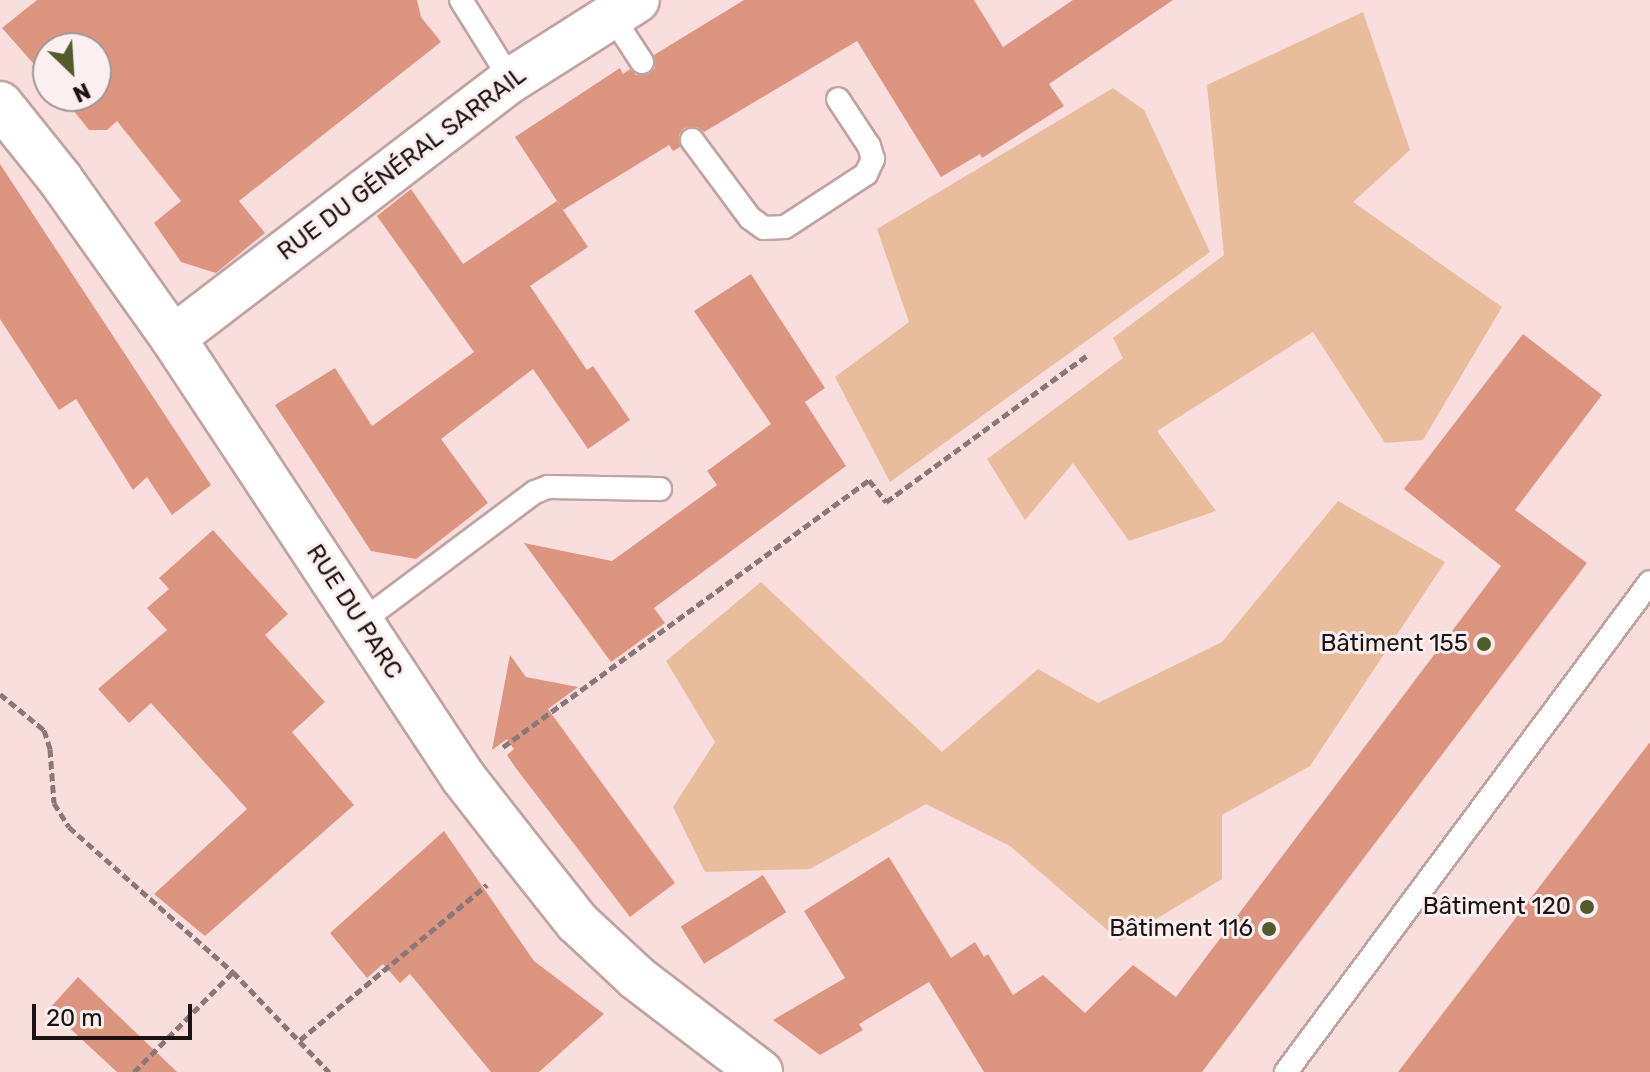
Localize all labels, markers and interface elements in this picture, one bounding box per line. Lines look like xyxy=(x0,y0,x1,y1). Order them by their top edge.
north arrow xyxy=(32,32,112,112)
street label: RUE DU GÉNÉRAL SARRAIL xyxy=(272,61,532,267)
text: N xyxy=(69,77,94,108)
street label: RUE DU PARC xyxy=(300,539,408,685)
place label: Bâtiment 155 xyxy=(1320,630,1468,658)
marker: Bâtiment 155 xyxy=(1475,635,1493,653)
place label: Bâtiment 120 xyxy=(1423,893,1571,921)
marker: Bâtiment 120 xyxy=(1578,898,1596,916)
place label: Bâtiment 116 xyxy=(1109,915,1253,943)
marker: Bâtiment 116 xyxy=(1260,920,1278,938)
scale bar xyxy=(36,988,196,1038)
text: 20 m xyxy=(46,1004,103,1032)

